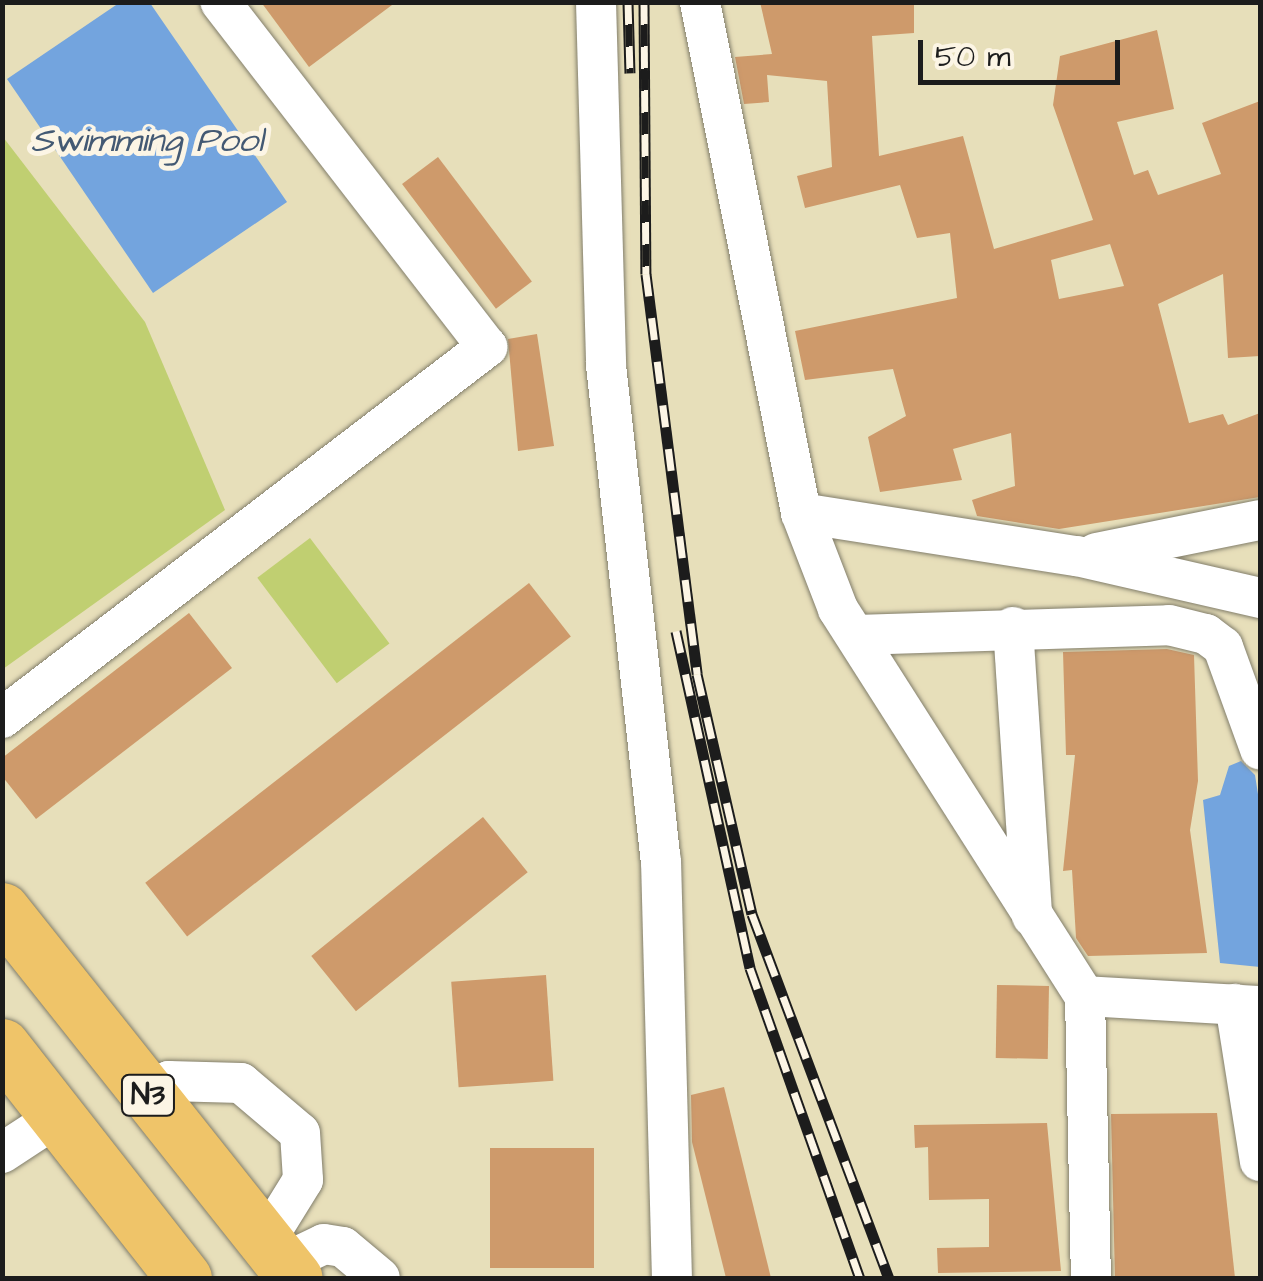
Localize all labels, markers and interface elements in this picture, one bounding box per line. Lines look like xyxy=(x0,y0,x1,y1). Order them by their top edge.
scale bar xyxy=(923,20,1126,82)
text: 50 m xyxy=(935,36,1011,78)
water label: Swimming Pool xyxy=(31,120,263,162)
road number: N3 xyxy=(120,1070,176,1120)

